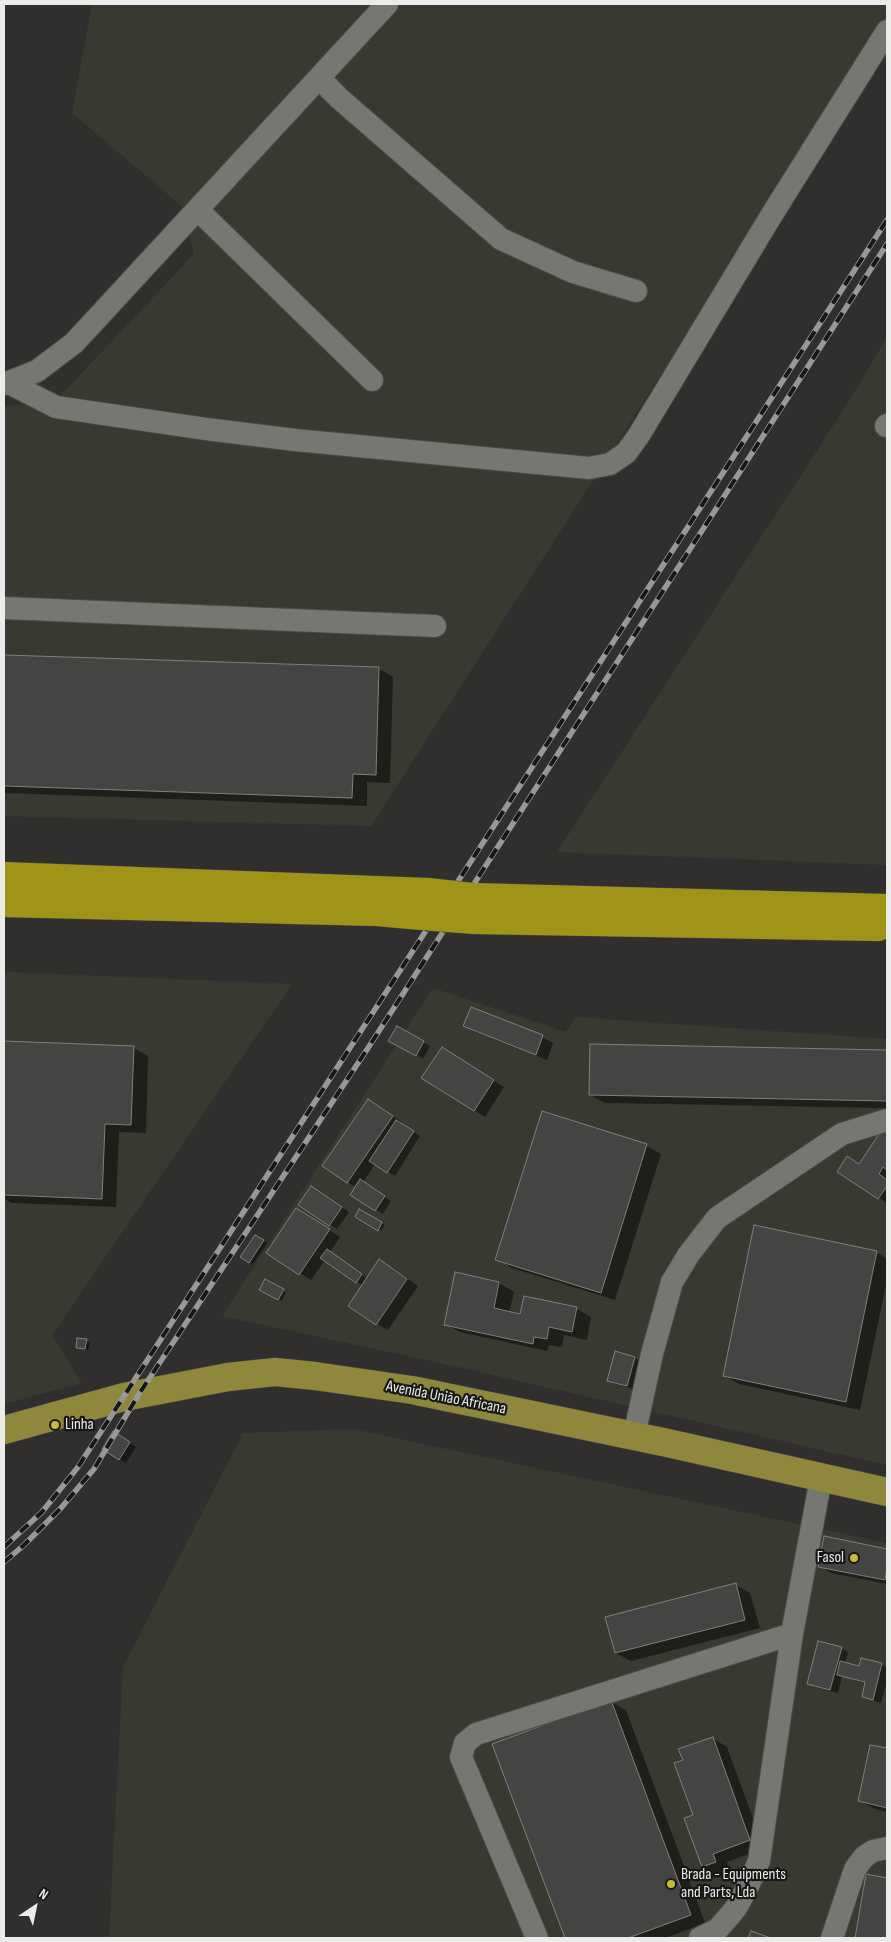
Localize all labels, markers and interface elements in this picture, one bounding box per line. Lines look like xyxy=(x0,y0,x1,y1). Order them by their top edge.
street label: Avenida União Africana xyxy=(384,1377,508,1419)
place label: Linha xyxy=(65,1415,94,1435)
marker: Linha xyxy=(49,1419,61,1431)
place label: Fasol xyxy=(817,1548,844,1568)
marker: Fasol xyxy=(848,1552,860,1564)
place label: Brada - Equipments and Parts, Lda xyxy=(681,1865,786,1903)
marker: Brada - Equipments and Parts, Lda xyxy=(665,1878,677,1890)
north arrow xyxy=(10,1882,60,1932)
text: N xyxy=(36,1885,52,1903)

